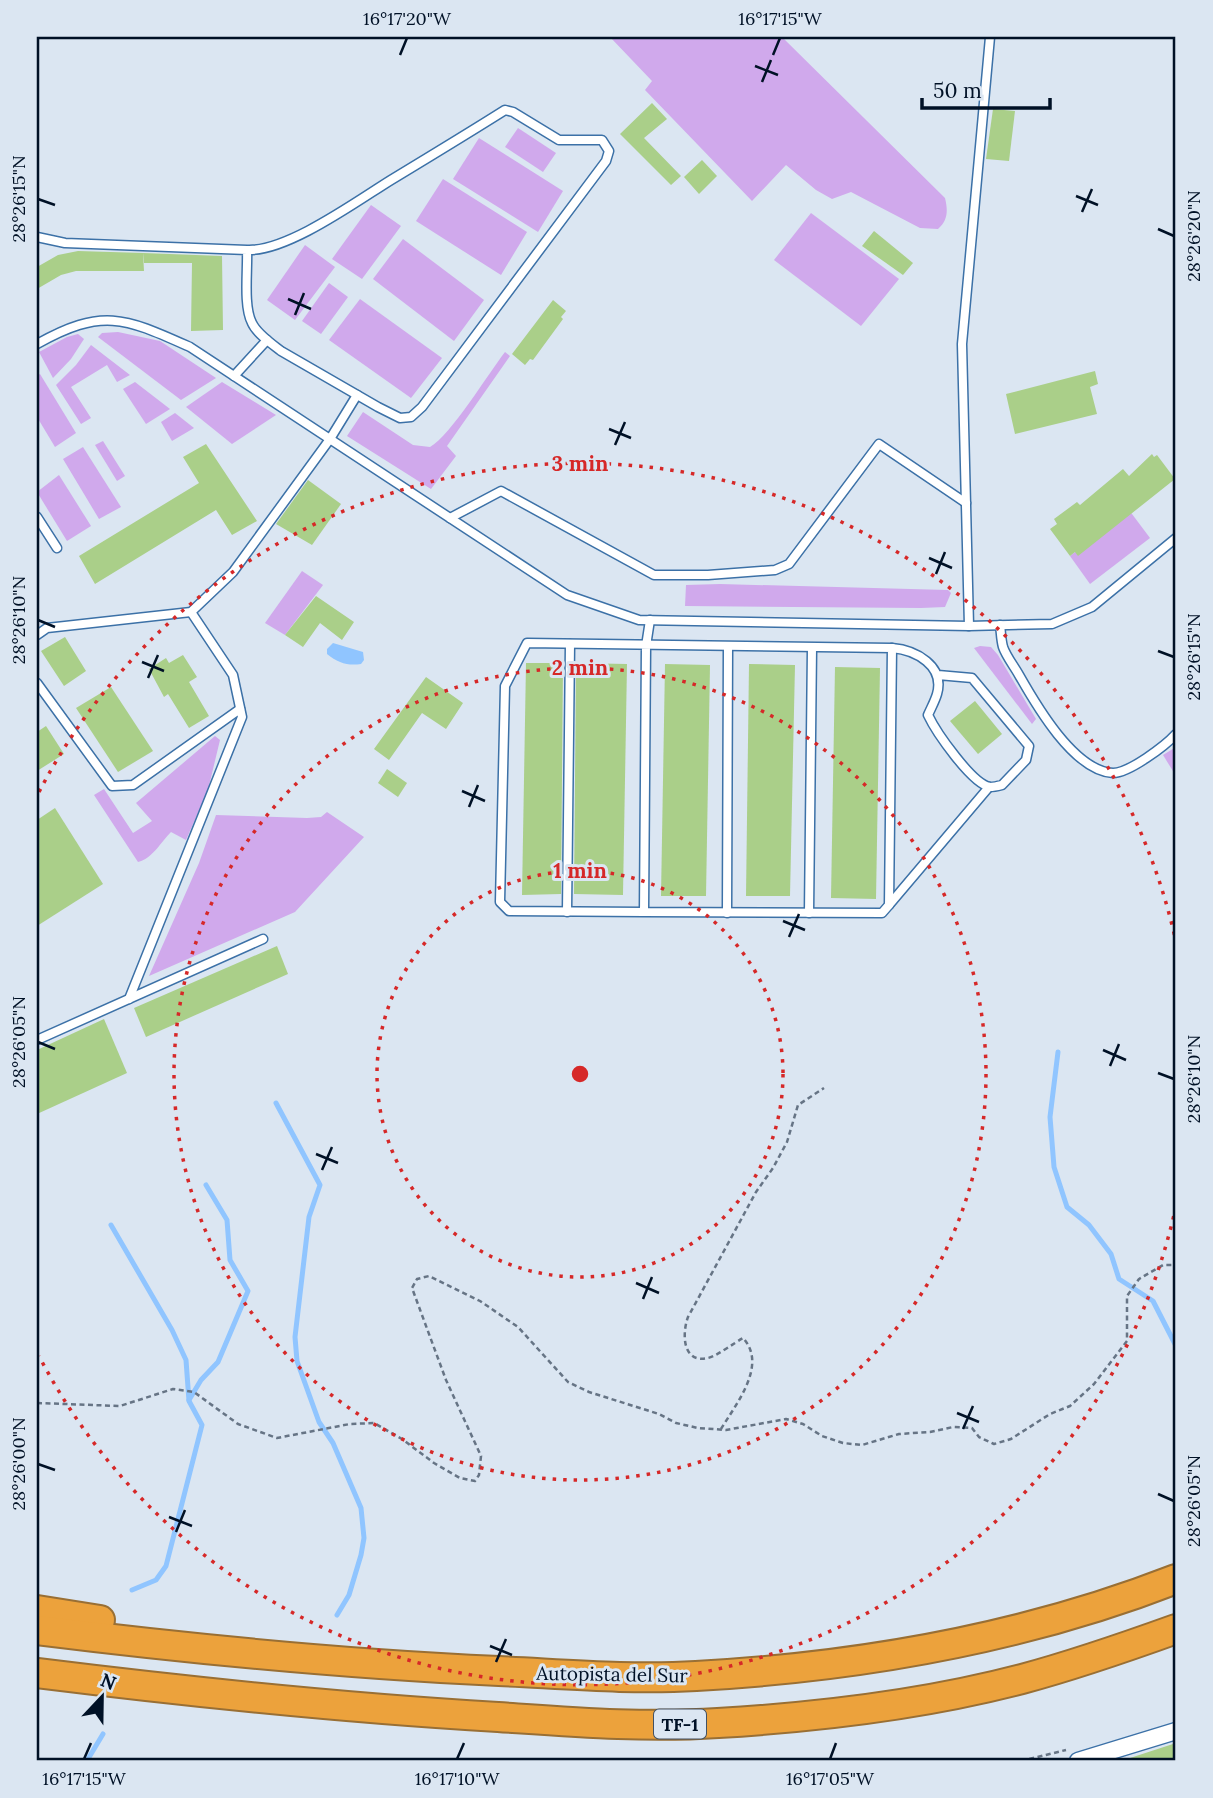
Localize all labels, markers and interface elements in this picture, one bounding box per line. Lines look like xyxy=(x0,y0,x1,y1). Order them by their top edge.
text: 16°17'20"W xyxy=(363,7,452,30)
text: 16°17'15"W xyxy=(738,7,823,30)
scale bar xyxy=(922,66,1050,110)
text: 50 m xyxy=(933,77,982,104)
text: 28°26'15"N xyxy=(7,155,30,243)
text: 28°26'20"N xyxy=(1182,190,1205,282)
text: 3 min xyxy=(552,450,608,477)
text: 28°26'10"N xyxy=(7,576,30,664)
text: 28°26'15"N xyxy=(1182,613,1205,701)
text: 2 min xyxy=(552,654,608,681)
text: 1 min xyxy=(553,857,607,884)
text: 28°26'05"N xyxy=(7,996,30,1088)
text: 28°26'10"N xyxy=(1182,1035,1205,1123)
centre of rings xyxy=(568,1062,592,1086)
text: 28°26'00"N xyxy=(7,1417,30,1511)
text: 28°26'05"N xyxy=(1182,1455,1205,1547)
north arrow xyxy=(66,1661,136,1731)
street label: Autopista del Sur xyxy=(535,1661,689,1687)
text: N xyxy=(97,1667,120,1695)
road number: TF-1 xyxy=(654,1709,706,1738)
text: 16°17'15"W xyxy=(42,1767,127,1790)
text: 16°17'10"W xyxy=(415,1767,500,1790)
text: 16°17'05"W xyxy=(786,1767,875,1790)

